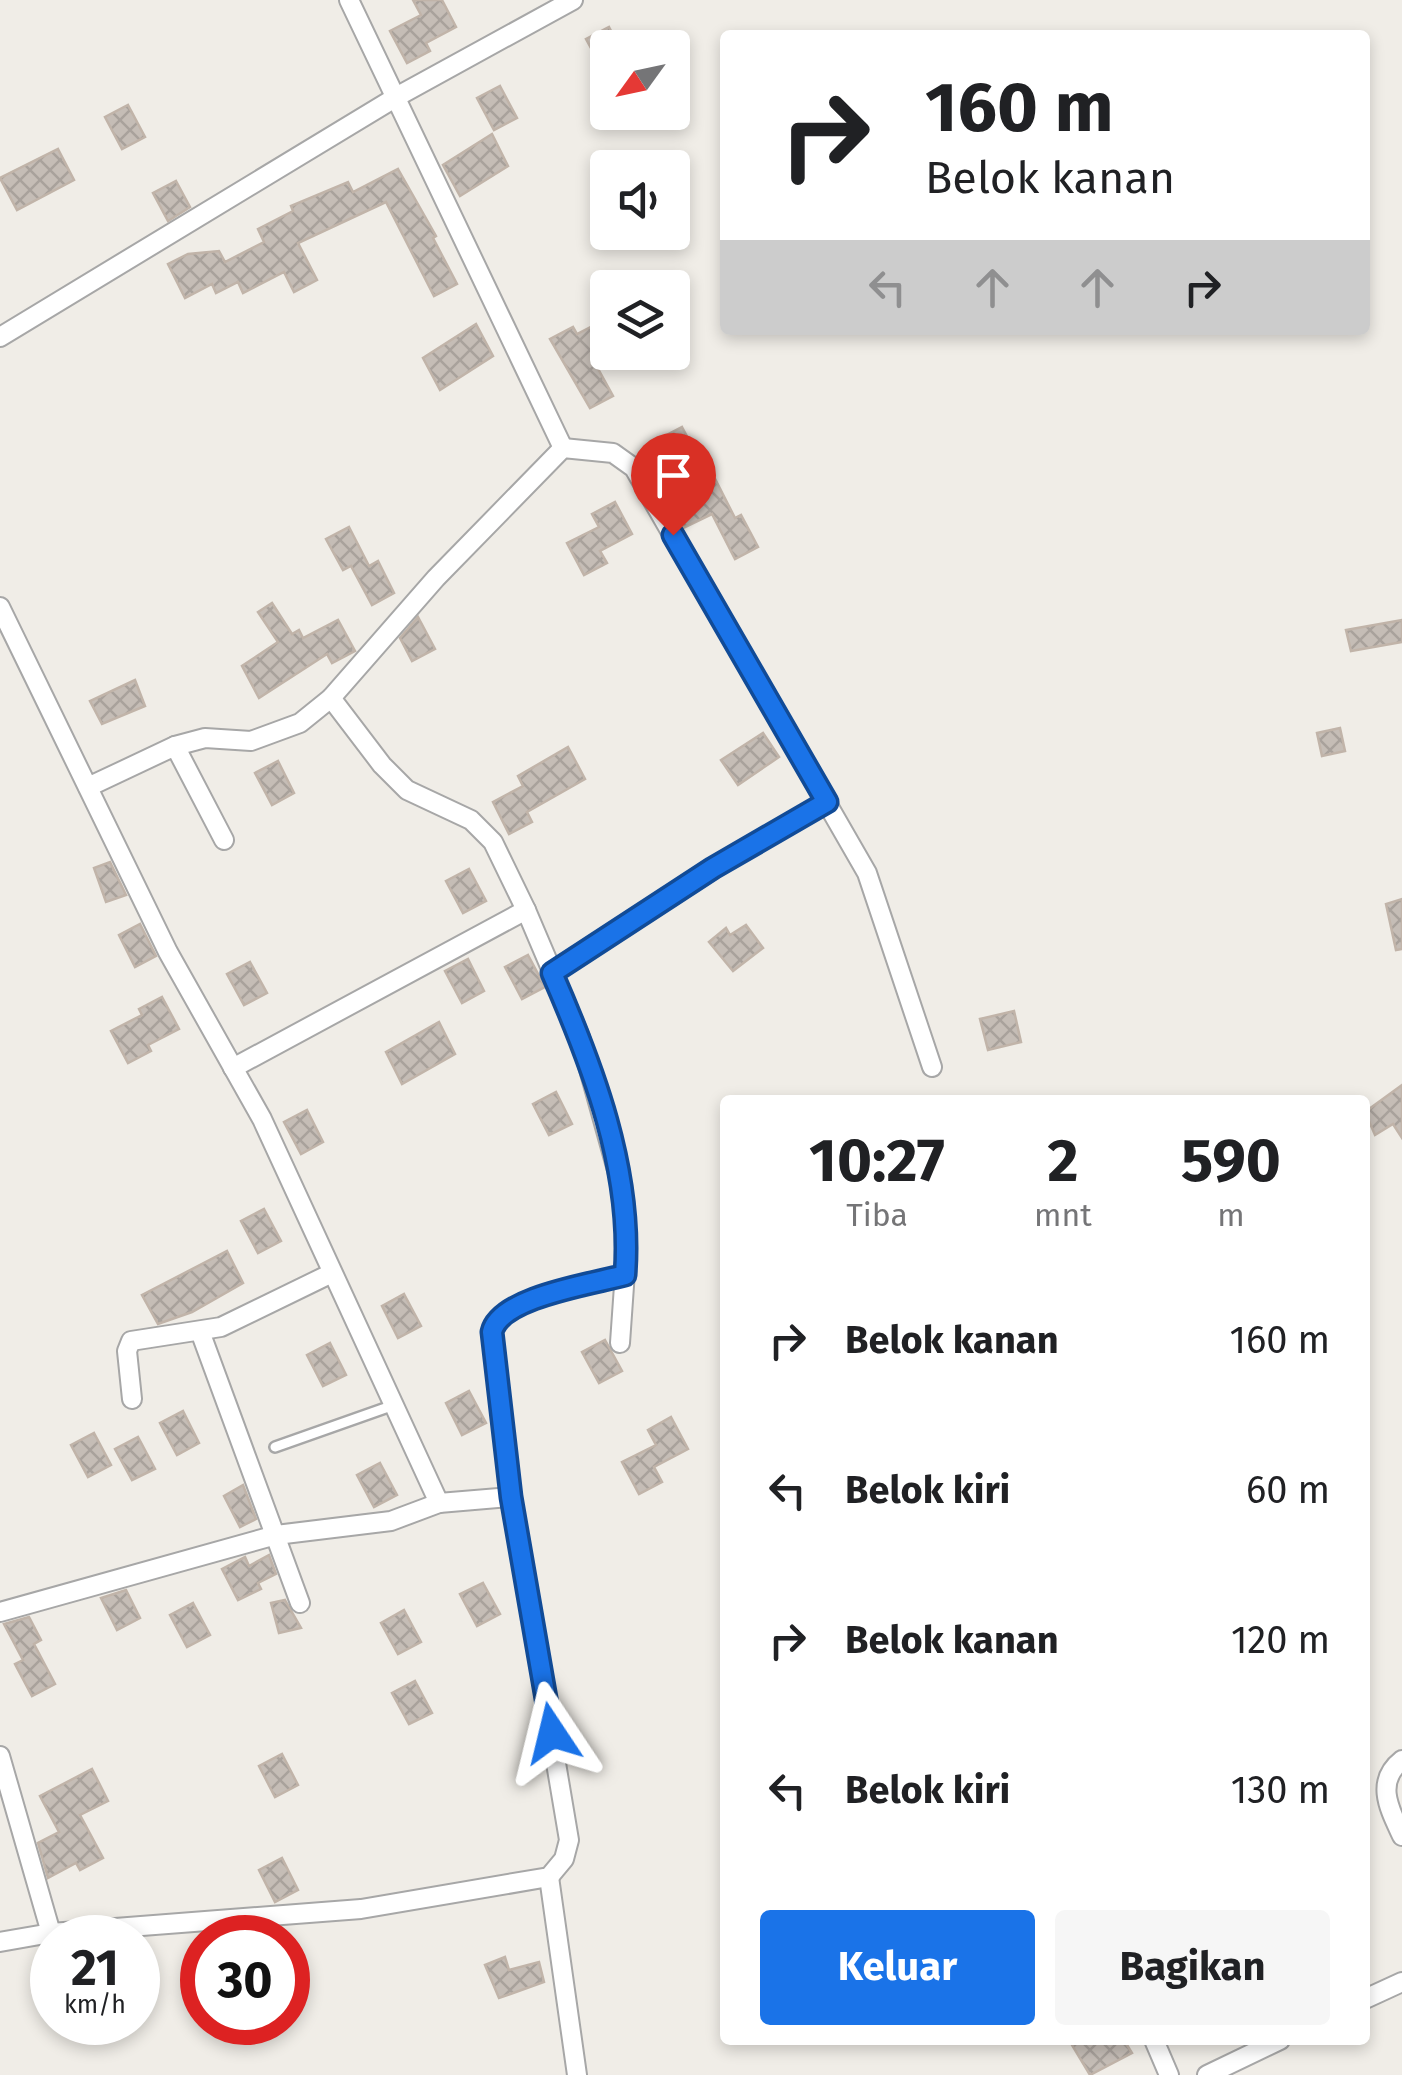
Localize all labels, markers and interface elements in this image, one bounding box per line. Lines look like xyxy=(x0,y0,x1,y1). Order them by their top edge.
north arrow xyxy=(590,30,690,130)
map controls xyxy=(590,30,690,370)
text: 160 m xyxy=(925,66,1114,150)
icon: right xyxy=(760,70,890,200)
button: sound xyxy=(590,150,690,250)
text: Belok kanan xyxy=(925,151,1175,205)
icon: left xyxy=(860,260,915,315)
icon: ahead xyxy=(965,260,1020,315)
icon: ahead xyxy=(1070,260,1125,315)
icon: right xyxy=(1175,260,1230,315)
button: layers xyxy=(590,270,690,370)
pin xyxy=(631,433,716,536)
icon: arrive xyxy=(646,448,701,503)
text: 10:27 xyxy=(809,1125,945,1197)
text: 2 xyxy=(1047,1125,1078,1197)
text: 590 xyxy=(1181,1125,1281,1197)
text: Tiba xyxy=(846,1196,908,1234)
text: mnt xyxy=(1034,1196,1092,1234)
text: m xyxy=(1217,1196,1245,1234)
icon: right xyxy=(760,1313,815,1368)
text: Belok kanan xyxy=(845,1317,1059,1363)
text: 160 m xyxy=(1229,1317,1330,1363)
icon: left xyxy=(760,1463,815,1518)
text: Belok kiri xyxy=(845,1467,1010,1513)
text: 60 m xyxy=(1246,1467,1330,1513)
icon: right xyxy=(760,1613,815,1668)
text: Belok kanan xyxy=(845,1617,1059,1663)
text: 120 m xyxy=(1231,1617,1330,1663)
position arrow xyxy=(500,1681,604,1785)
icon: left xyxy=(760,1763,815,1818)
text: Belok kiri xyxy=(845,1767,1010,1813)
text: 130 m xyxy=(1231,1767,1330,1813)
button: Keluar xyxy=(760,1910,1035,2025)
button: Bagikan xyxy=(1055,1910,1330,2025)
speed limit sign: 30 xyxy=(180,1915,310,2045)
text: 21 xyxy=(71,1938,119,1998)
text: km/h xyxy=(64,1990,126,2020)

